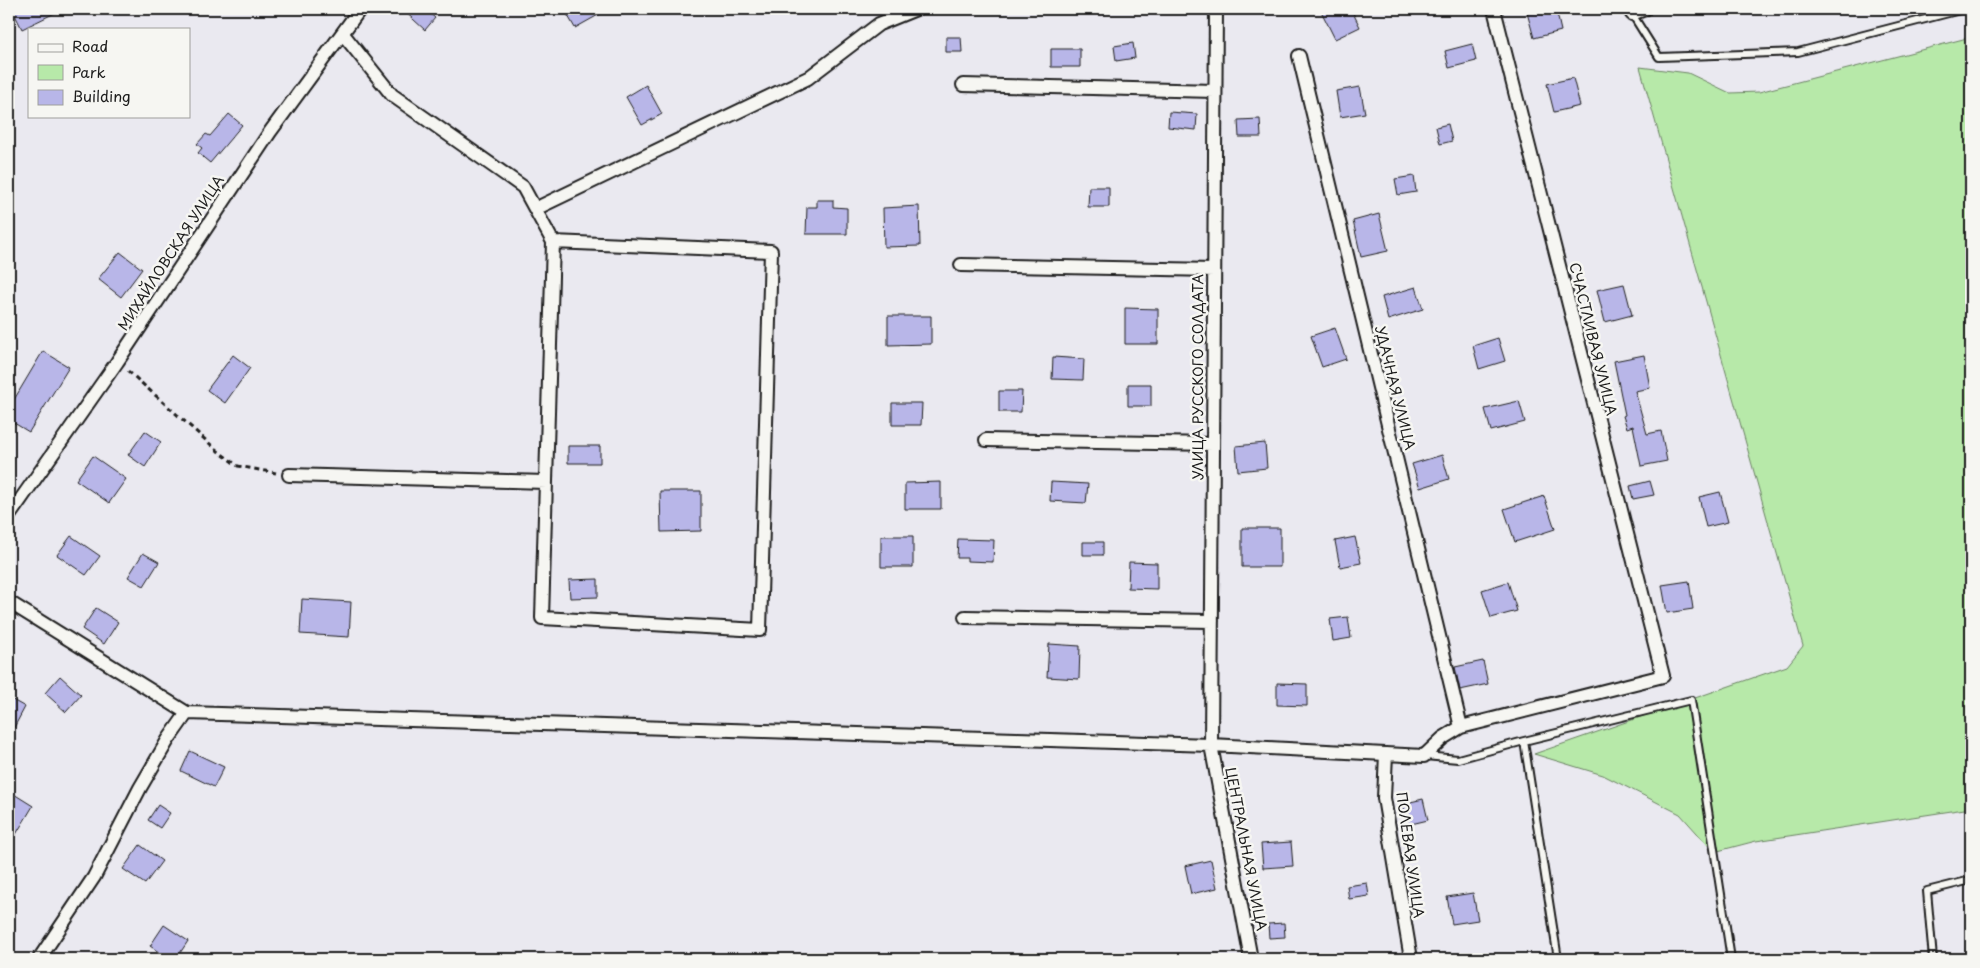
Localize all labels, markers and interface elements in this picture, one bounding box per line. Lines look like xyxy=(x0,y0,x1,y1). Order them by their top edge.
legend xyxy=(28,28,190,118)
text: Road xyxy=(72,34,108,57)
text: Park xyxy=(72,60,106,83)
text: Building xyxy=(72,84,131,107)
street label: МИХАЙЛОВСКАЯ УЛИЦА xyxy=(112,171,229,335)
street label: СЧАСТЛИВАЯ УЛИЦА xyxy=(1564,260,1623,418)
street label: УЛИЦА РУССКОГО СОЛДАТА xyxy=(1187,274,1208,480)
street label: УДАЧНАЯ УЛИЦА xyxy=(1370,324,1421,452)
street label: ЦЕНТРАЛЬНАЯ УЛИЦА xyxy=(1220,765,1273,933)
street label: ПОЛЕВАЯ УЛИЦА xyxy=(1391,790,1430,920)

